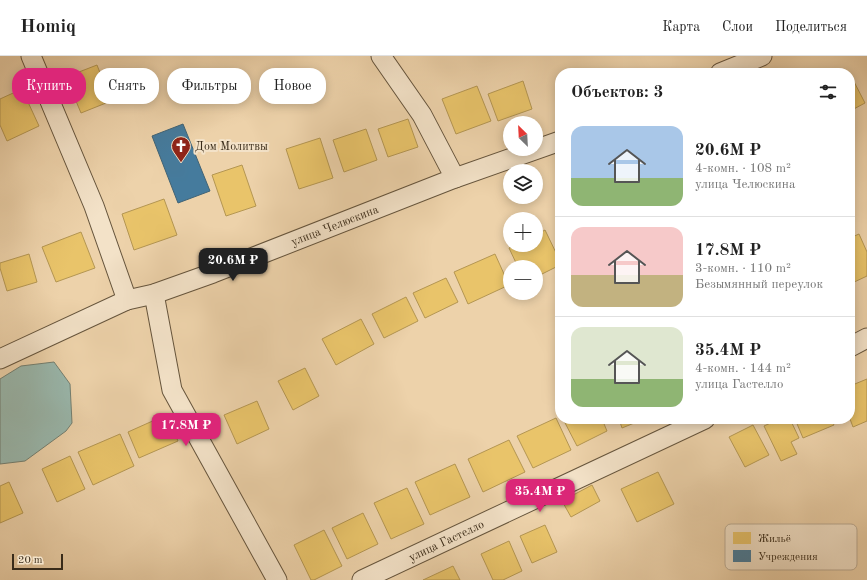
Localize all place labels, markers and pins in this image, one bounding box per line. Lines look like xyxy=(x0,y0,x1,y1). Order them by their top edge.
church icon: Дом Молитвы xyxy=(170,135,192,163)
place label: Дом Молитвы xyxy=(195,141,268,153)
pin: 20.6M ₽ xyxy=(196,248,270,282)
pin: 17.8M ₽ xyxy=(149,413,223,447)
pin: 35.4M ₽ xyxy=(503,479,577,513)

